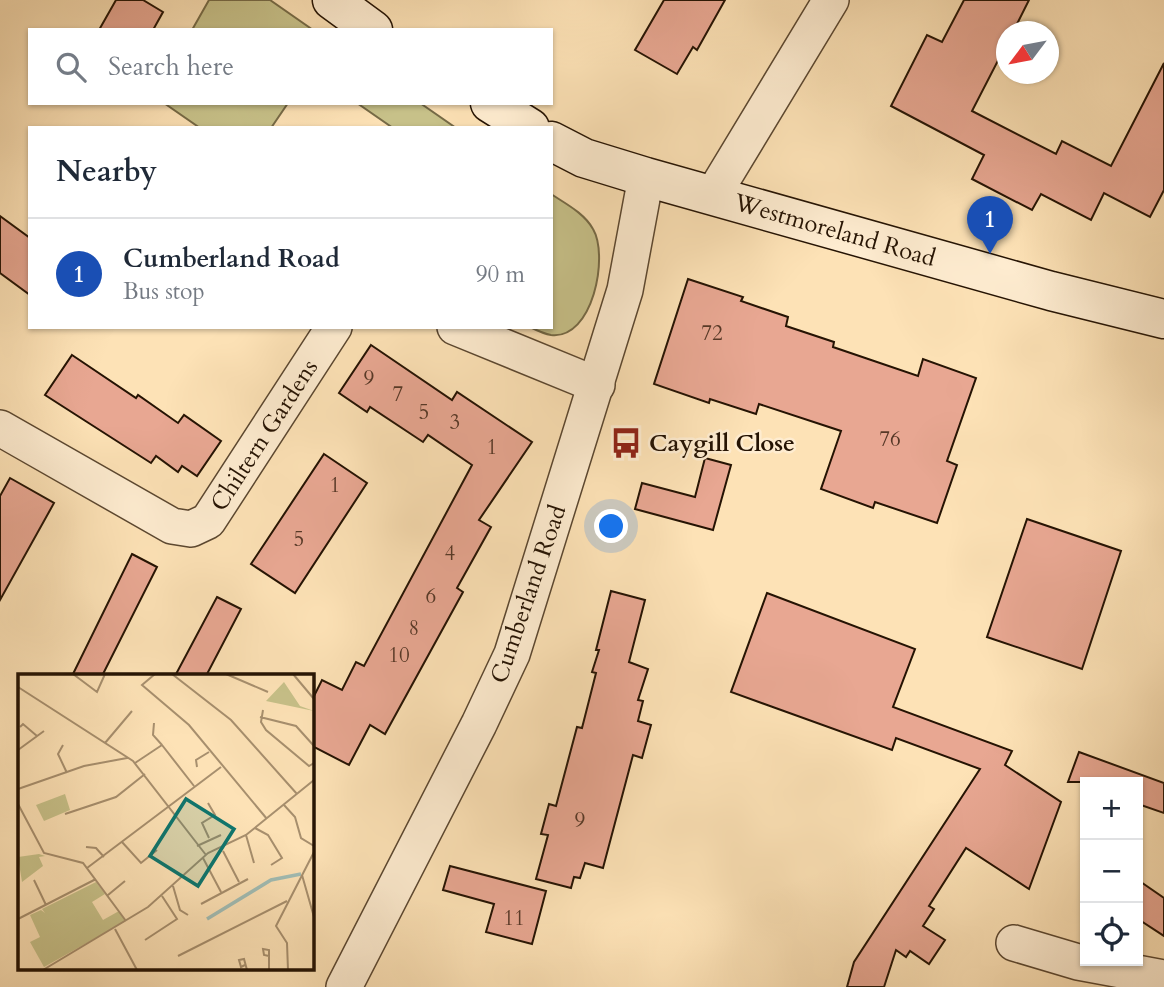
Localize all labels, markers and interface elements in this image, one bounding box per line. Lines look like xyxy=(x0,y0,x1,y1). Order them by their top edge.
north arrow xyxy=(996,21,1059,84)
search box xyxy=(28,28,553,105)
icon: search xyxy=(52,48,90,86)
text: Search here xyxy=(108,49,234,84)
text: Nearby xyxy=(56,151,157,192)
street label: Westmoreland Road xyxy=(729,186,940,275)
pin: 1 xyxy=(967,196,1013,254)
text: Cumberland Road xyxy=(123,241,340,276)
text: 1 xyxy=(73,259,85,290)
text: 90 m xyxy=(476,259,525,290)
text: Bus stop xyxy=(123,276,205,307)
house number: 72 xyxy=(701,319,723,348)
street label: Chiltern Gardens xyxy=(203,353,326,518)
house number: 9 xyxy=(364,364,375,393)
house number: 7 xyxy=(393,380,404,409)
house number: 5 xyxy=(419,398,429,427)
house number: 3 xyxy=(450,408,460,437)
house number: 76 xyxy=(879,425,901,454)
bus stop icon: Caygill Close xyxy=(609,426,643,460)
place label: Caygill Close xyxy=(649,427,795,460)
house number: 1 xyxy=(487,433,497,462)
house number: 1 xyxy=(330,471,340,500)
street label: Cumberland Road xyxy=(483,500,574,688)
your location xyxy=(594,509,628,543)
house number: 5 xyxy=(294,525,304,554)
house number: 4 xyxy=(445,539,456,568)
house number: 6 xyxy=(426,582,436,611)
house number: 8 xyxy=(409,614,419,643)
house number: 10 xyxy=(388,641,410,670)
inset map xyxy=(18,674,313,970)
map controls xyxy=(1080,777,1143,966)
button: + xyxy=(1080,777,1143,840)
house number: 9 xyxy=(575,806,586,835)
button: − xyxy=(1080,840,1143,903)
button: locate xyxy=(1080,903,1143,966)
house number: 11 xyxy=(503,904,525,933)

